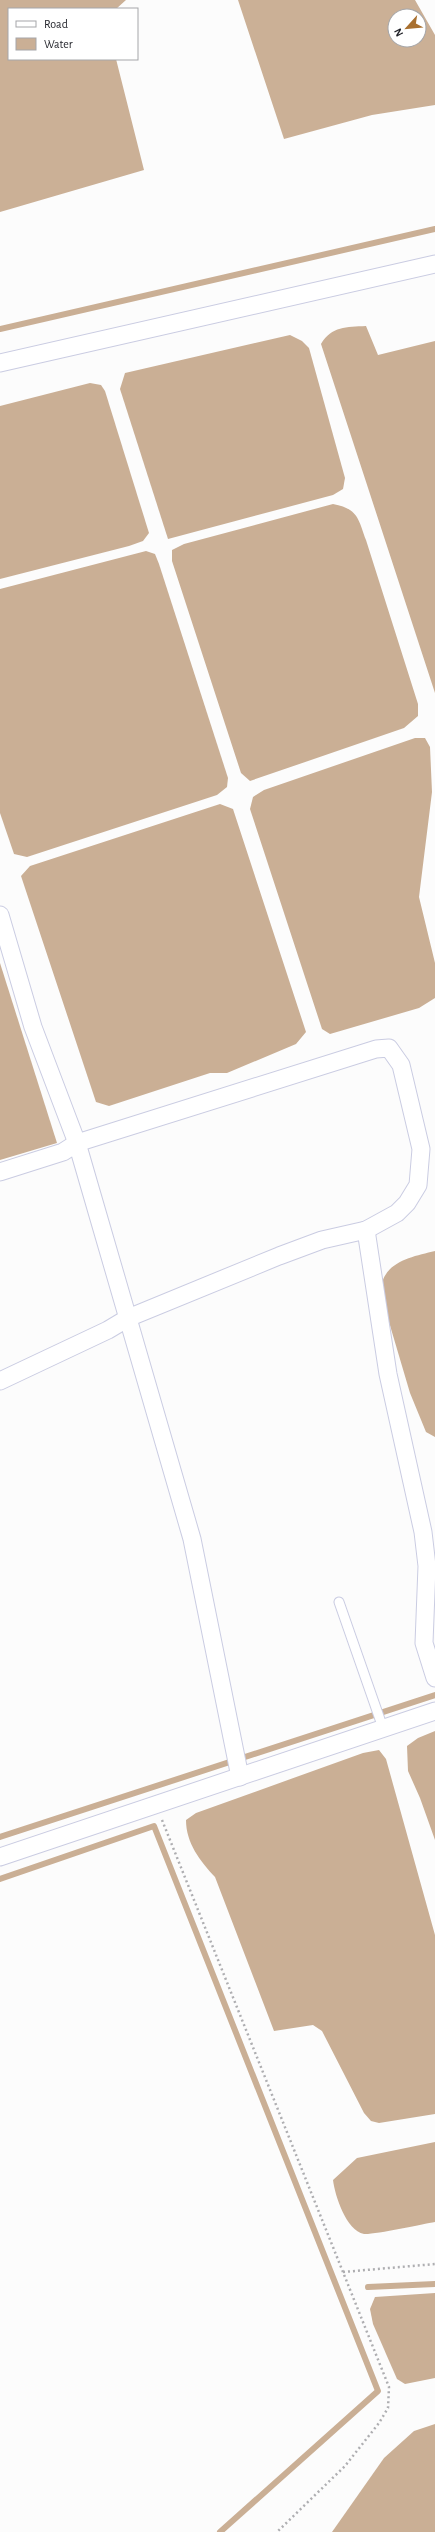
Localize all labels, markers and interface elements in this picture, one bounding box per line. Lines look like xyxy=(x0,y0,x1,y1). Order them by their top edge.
legend xyxy=(8,8,138,60)
north arrow xyxy=(387,8,427,48)
text: Road xyxy=(44,18,68,30)
text: N xyxy=(392,26,405,38)
text: Water xyxy=(44,38,73,50)

